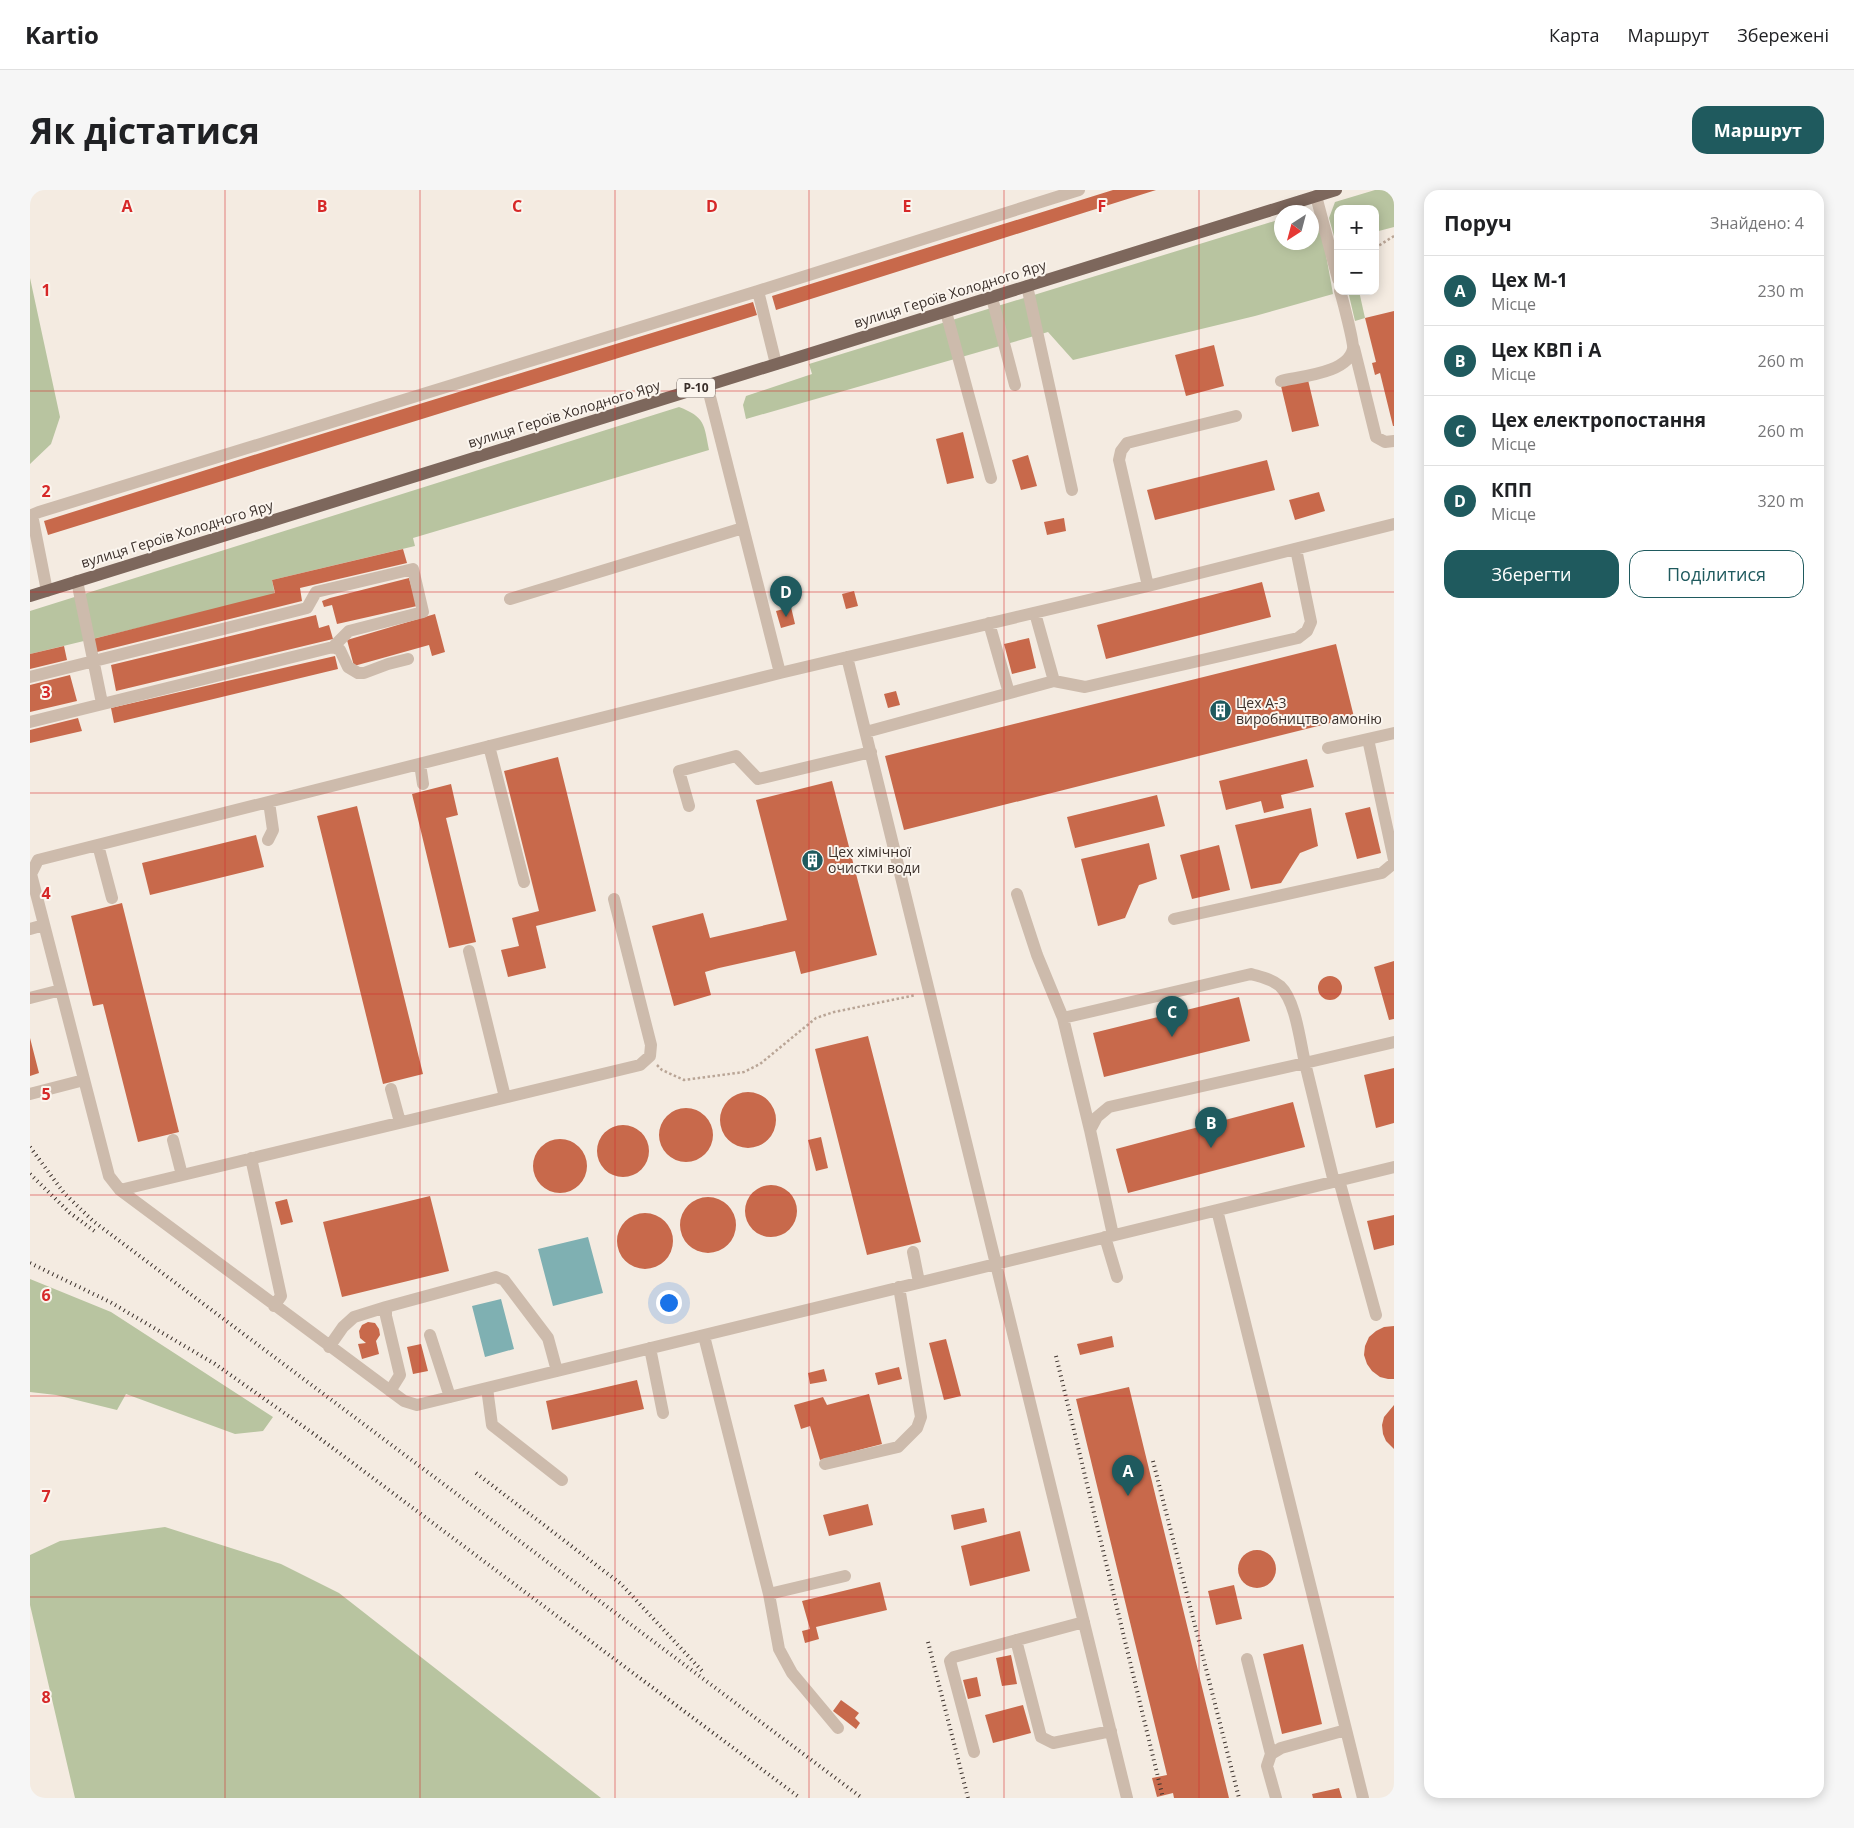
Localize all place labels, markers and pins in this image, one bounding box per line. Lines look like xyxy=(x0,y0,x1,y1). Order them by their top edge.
pin: D xyxy=(770,576,802,617)
place label: Цех А-3 виробництво амонію xyxy=(1236,693,1382,728)
building icon: Цех А-3 виробництво амонію xyxy=(1208,699,1232,723)
place label: Цех хімічної очистки води xyxy=(828,842,920,877)
building icon: Цех хімічної очистки води xyxy=(800,848,824,872)
pin: C xyxy=(1156,996,1188,1037)
pin: B xyxy=(1195,1107,1227,1148)
pin: A xyxy=(1112,1455,1144,1496)

